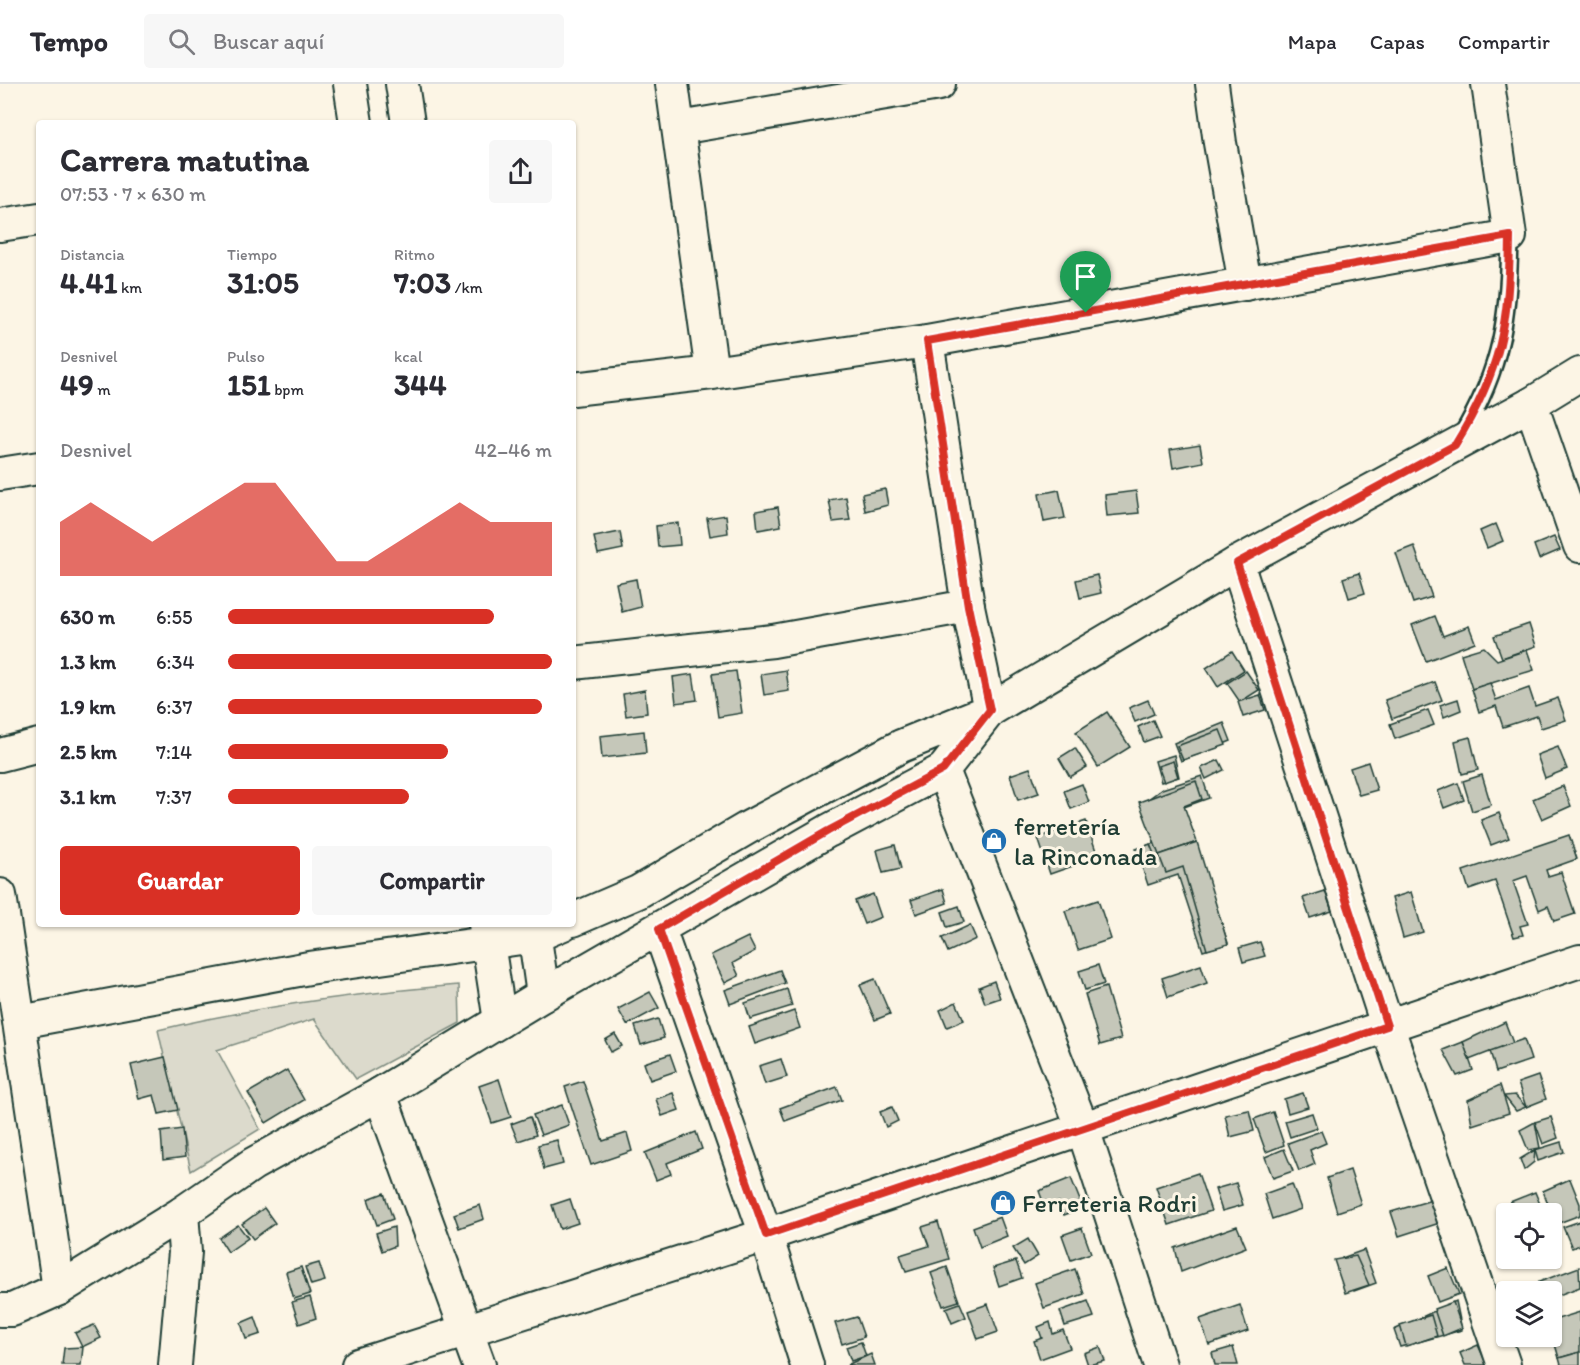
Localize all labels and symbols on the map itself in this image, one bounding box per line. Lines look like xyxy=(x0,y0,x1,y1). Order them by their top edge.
pin xyxy=(1060,251,1111,313)
place label: ferretería la Rinconada xyxy=(1014,810,1158,872)
shop icon: ferretería la Rinconada xyxy=(979,826,1009,856)
place label: Ferreteria Rodri xyxy=(1022,1187,1197,1219)
shop icon: Ferreteria Rodri xyxy=(988,1188,1018,1218)

